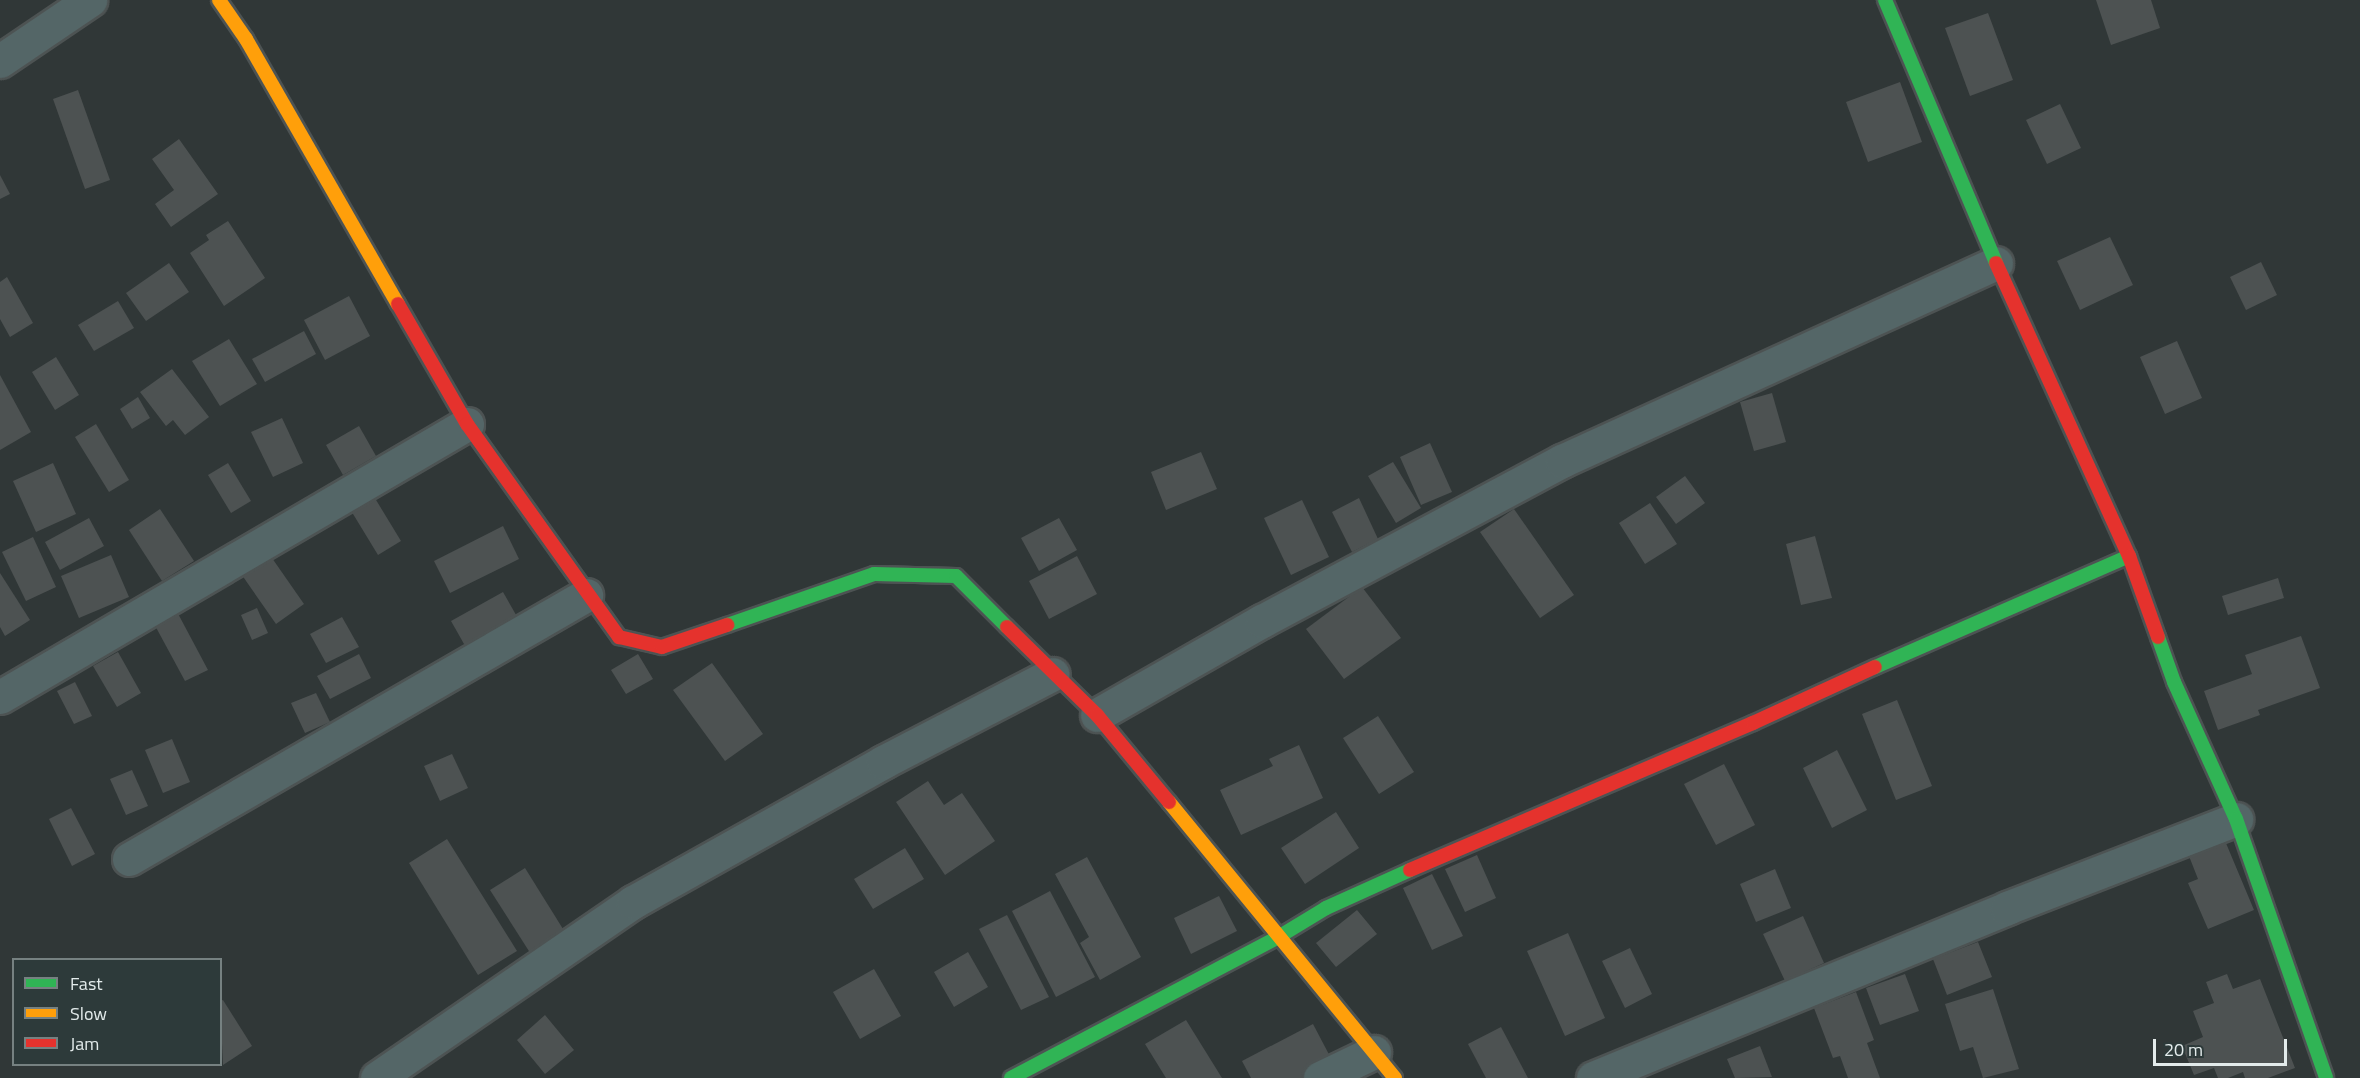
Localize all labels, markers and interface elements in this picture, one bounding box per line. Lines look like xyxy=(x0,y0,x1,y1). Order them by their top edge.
legend xyxy=(12,958,222,1066)
text: Fast xyxy=(70,970,103,997)
text: Slow xyxy=(70,1000,107,1027)
scale bar xyxy=(2156,1027,2290,1065)
text: Jam xyxy=(70,1030,99,1057)
text: 20 m xyxy=(2164,1036,2203,1063)

